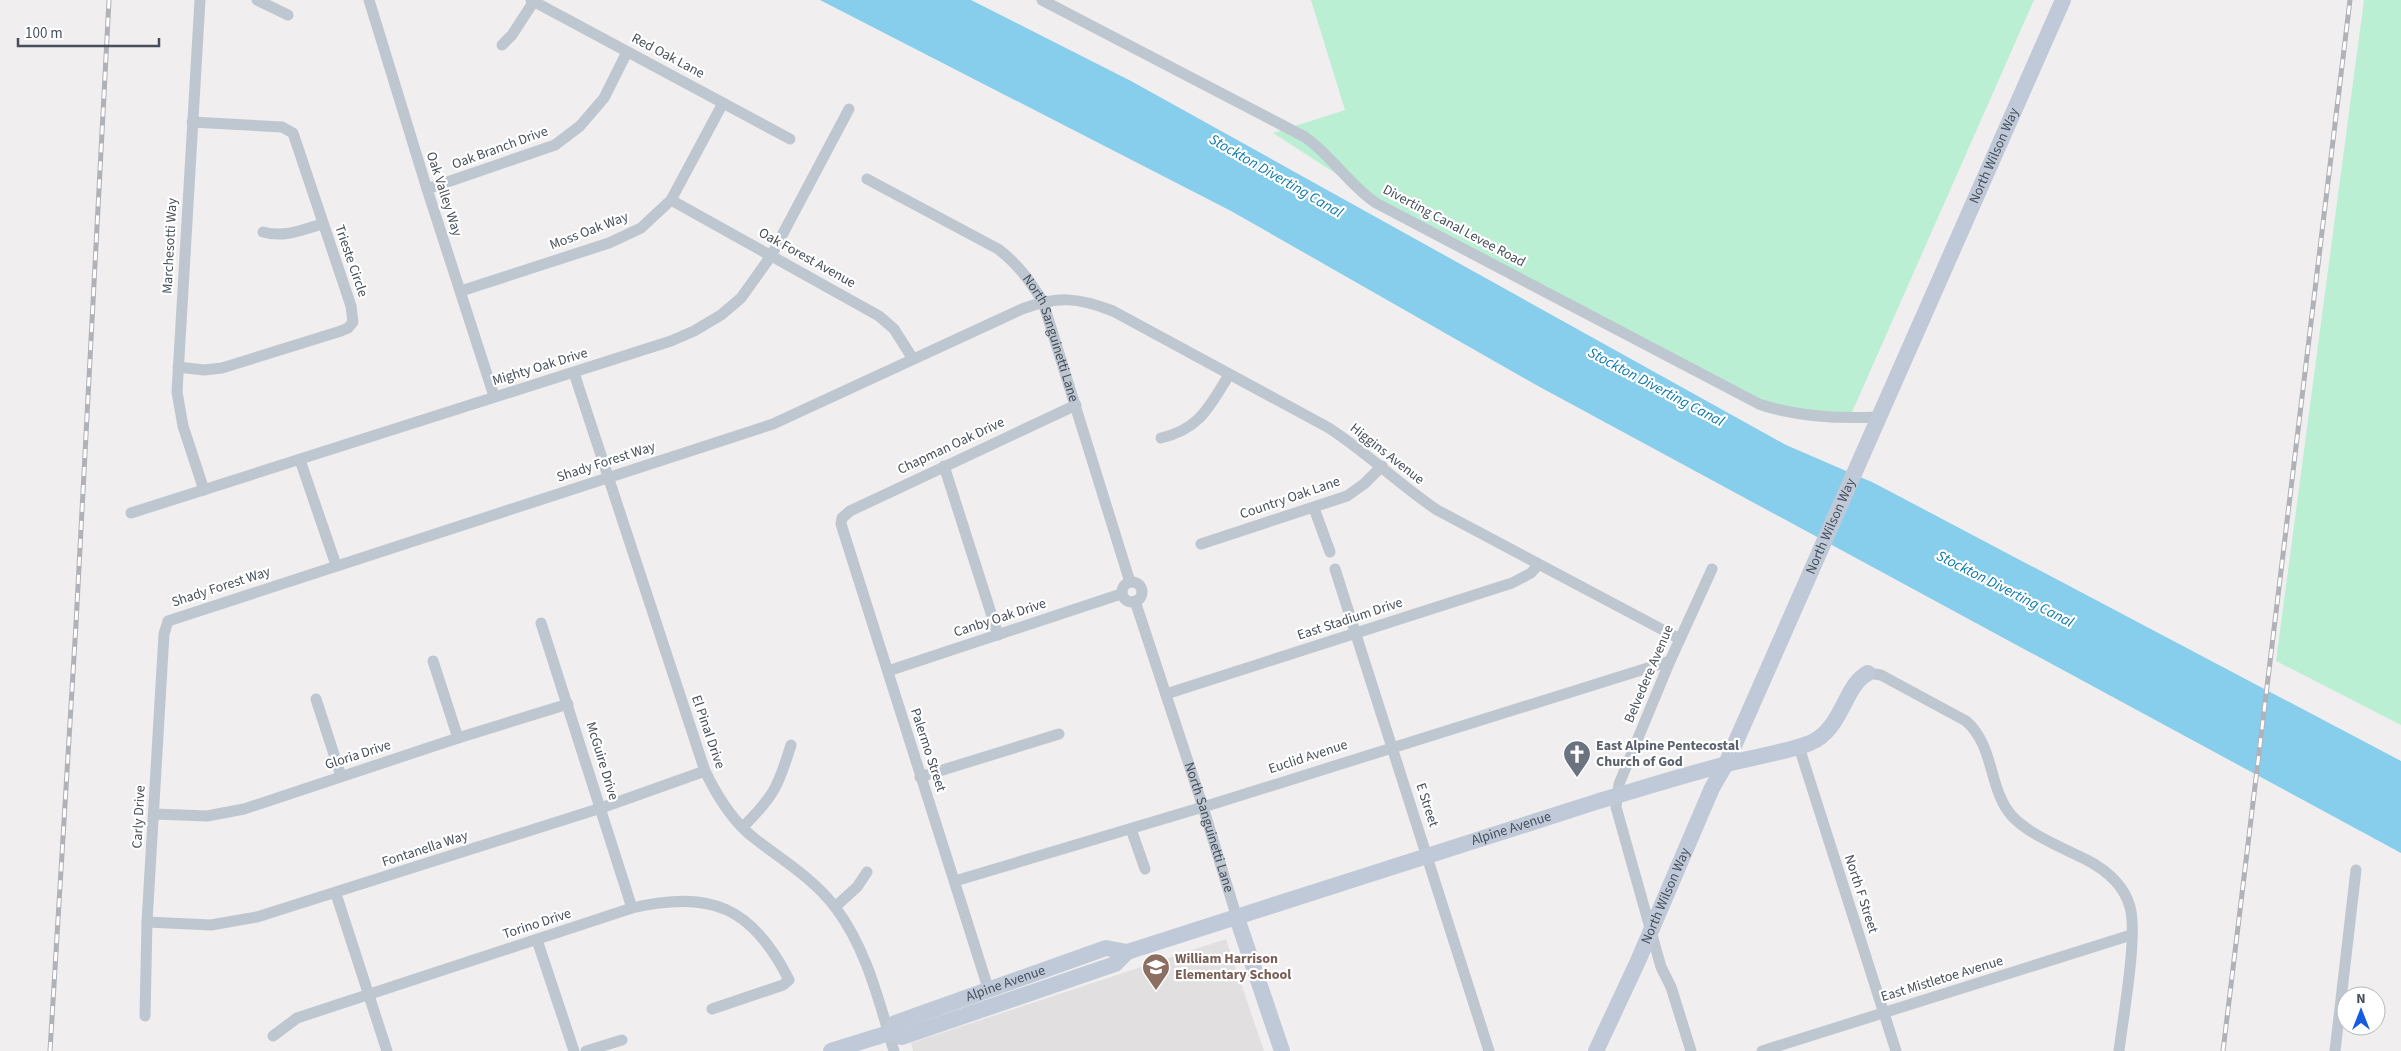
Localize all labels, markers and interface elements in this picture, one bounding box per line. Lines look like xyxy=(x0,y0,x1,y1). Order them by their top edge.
scale bar xyxy=(18,15,159,47)
text: 100 m xyxy=(25,23,63,44)
street label: Red Oak Lane xyxy=(628,28,708,84)
street label: North Wilson Way xyxy=(1964,104,2024,207)
street label: Oak Branch Drive xyxy=(449,121,551,175)
water label: Stockton Diverting Canal xyxy=(1205,129,1347,223)
street label: Oak Valley Way xyxy=(421,149,467,239)
street label: Diverting Canal Levee Road xyxy=(1379,180,1529,272)
street label: Marchesotti Way xyxy=(158,197,183,294)
street label: Moss Oak Way xyxy=(547,207,632,255)
street label: Trieste Circle xyxy=(329,222,373,300)
street label: Oak Forest Avenue xyxy=(755,223,859,293)
street label: North Sanguinetti Lane xyxy=(1017,270,1083,405)
water label: Stockton Diverting Canal xyxy=(1584,342,1728,432)
street label: Mighty Oak Drive xyxy=(490,343,590,391)
street label: Chapman Oak Drive xyxy=(894,412,1008,480)
street label: Higgins Avenue xyxy=(1346,419,1428,489)
street label: Shady Forest Way xyxy=(554,436,658,487)
street label: Country Oak Lane xyxy=(1237,471,1343,524)
street label: North Wilson Way xyxy=(1801,475,1861,578)
water label: Stockton Diverting Canal xyxy=(1933,545,2077,633)
street label: Shady Forest Way xyxy=(169,561,273,612)
street label: East Stadium Drive xyxy=(1295,593,1405,645)
street label: Canby Oak Drive xyxy=(951,594,1049,642)
street label: Belvedere Avenue xyxy=(1619,622,1679,726)
street label: El Pinal Drive xyxy=(686,693,730,771)
street label: Palermo Street xyxy=(905,706,951,795)
street label: McGuire Drive xyxy=(581,719,623,803)
street label: Gloria Drive xyxy=(322,735,394,775)
street label: Euclid Avenue xyxy=(1266,735,1350,779)
place label: East Alpine Pentecostal Church of God xyxy=(1596,736,1739,772)
church icon: East Alpine Pentecostal Church of God xyxy=(1562,739,1592,778)
street label: North Sanguinetti Lane xyxy=(1179,760,1239,895)
street label: E Street xyxy=(1410,780,1444,830)
street label: Carly Drive xyxy=(127,785,151,849)
street label: Alpine Avenue xyxy=(1469,807,1554,851)
street label: Fontanella Way xyxy=(379,826,471,872)
street label: North Wilson Way xyxy=(1636,844,1695,947)
street label: North F Street xyxy=(1839,852,1883,936)
street label: Torino Drive xyxy=(500,904,574,944)
place label: William Harrison Elementary School xyxy=(1175,949,1291,985)
street label: East Mistletoe Avenue xyxy=(1878,951,2006,1007)
school or university icon: William Harrison Elementary School xyxy=(1141,952,1171,991)
street label: Alpine Avenue xyxy=(963,960,1048,1007)
north arrow xyxy=(2336,986,2386,1036)
text: N xyxy=(2356,989,2366,1009)

